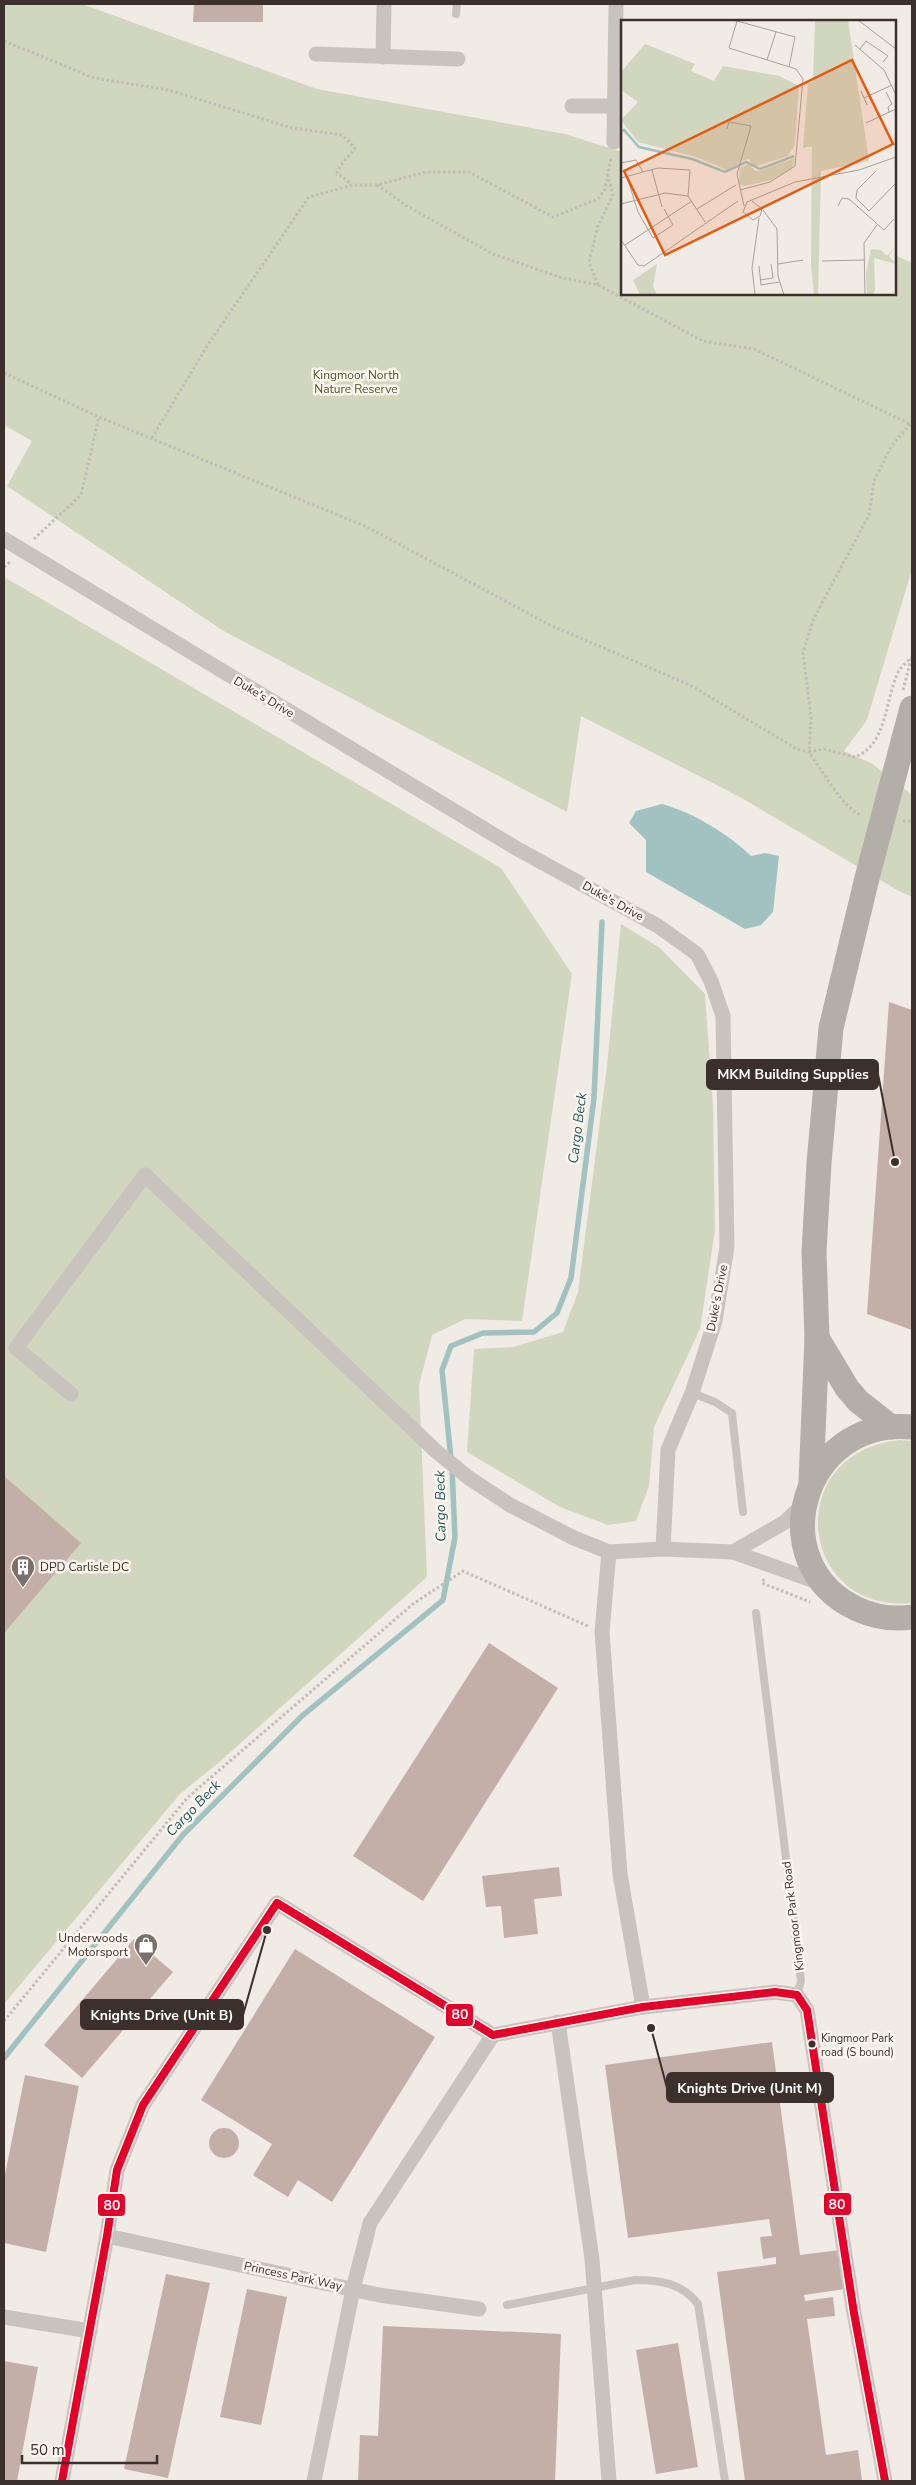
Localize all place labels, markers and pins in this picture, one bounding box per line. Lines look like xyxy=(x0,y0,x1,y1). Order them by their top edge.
callout: MKM Building Supplies xyxy=(707,1060,878,1089)
building icon: DPD Carlisle DC xyxy=(10,1554,36,1588)
place label: DPD Carlisle DC xyxy=(40,1559,129,1575)
place label: Underwoods Motorsport xyxy=(58,1930,129,1960)
shop icon: Underwoods Motorsport xyxy=(133,1932,159,1966)
callout: Knights Drive (Unit B) xyxy=(81,2000,243,2029)
place label: Kingmoor Park road (S bound) xyxy=(821,2031,894,2060)
marker: Kingmoor Park road (S bound) xyxy=(807,2039,817,2049)
callout: Knights Drive (Unit M) xyxy=(667,2073,833,2102)

